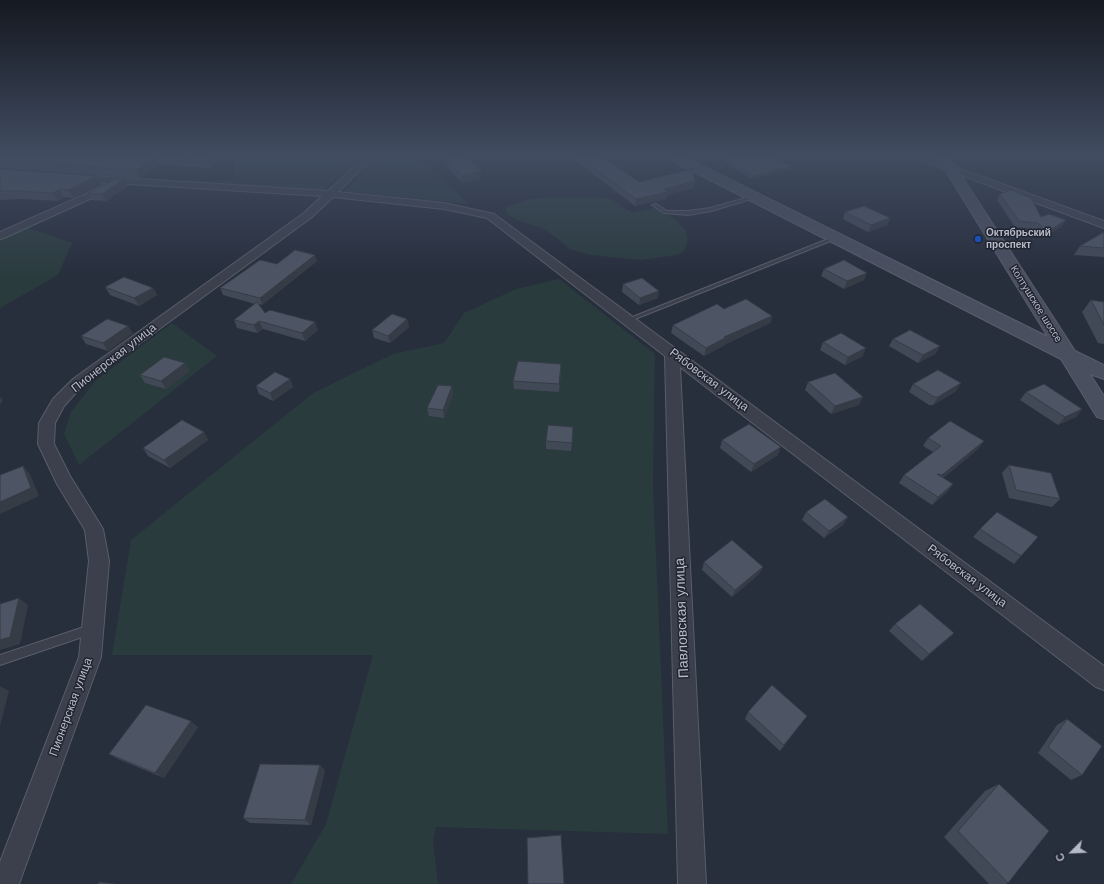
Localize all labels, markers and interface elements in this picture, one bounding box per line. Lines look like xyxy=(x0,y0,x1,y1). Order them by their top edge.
place label: Октябрьский проспект xyxy=(986,227,1051,250)
marker: Октябрьский проспект xyxy=(973,234,983,244)
street label: Колтушское шоссе xyxy=(1008,264,1064,344)
street label: Пионерская улица xyxy=(69,320,159,396)
street label: Рябовская улица xyxy=(666,345,752,415)
street label: Рябовская улица xyxy=(924,541,1010,611)
street label: Павловская улица xyxy=(672,558,692,678)
street label: Пионерская улица xyxy=(46,656,96,758)
north arrow xyxy=(1052,832,1092,872)
text: С xyxy=(1053,851,1068,863)

